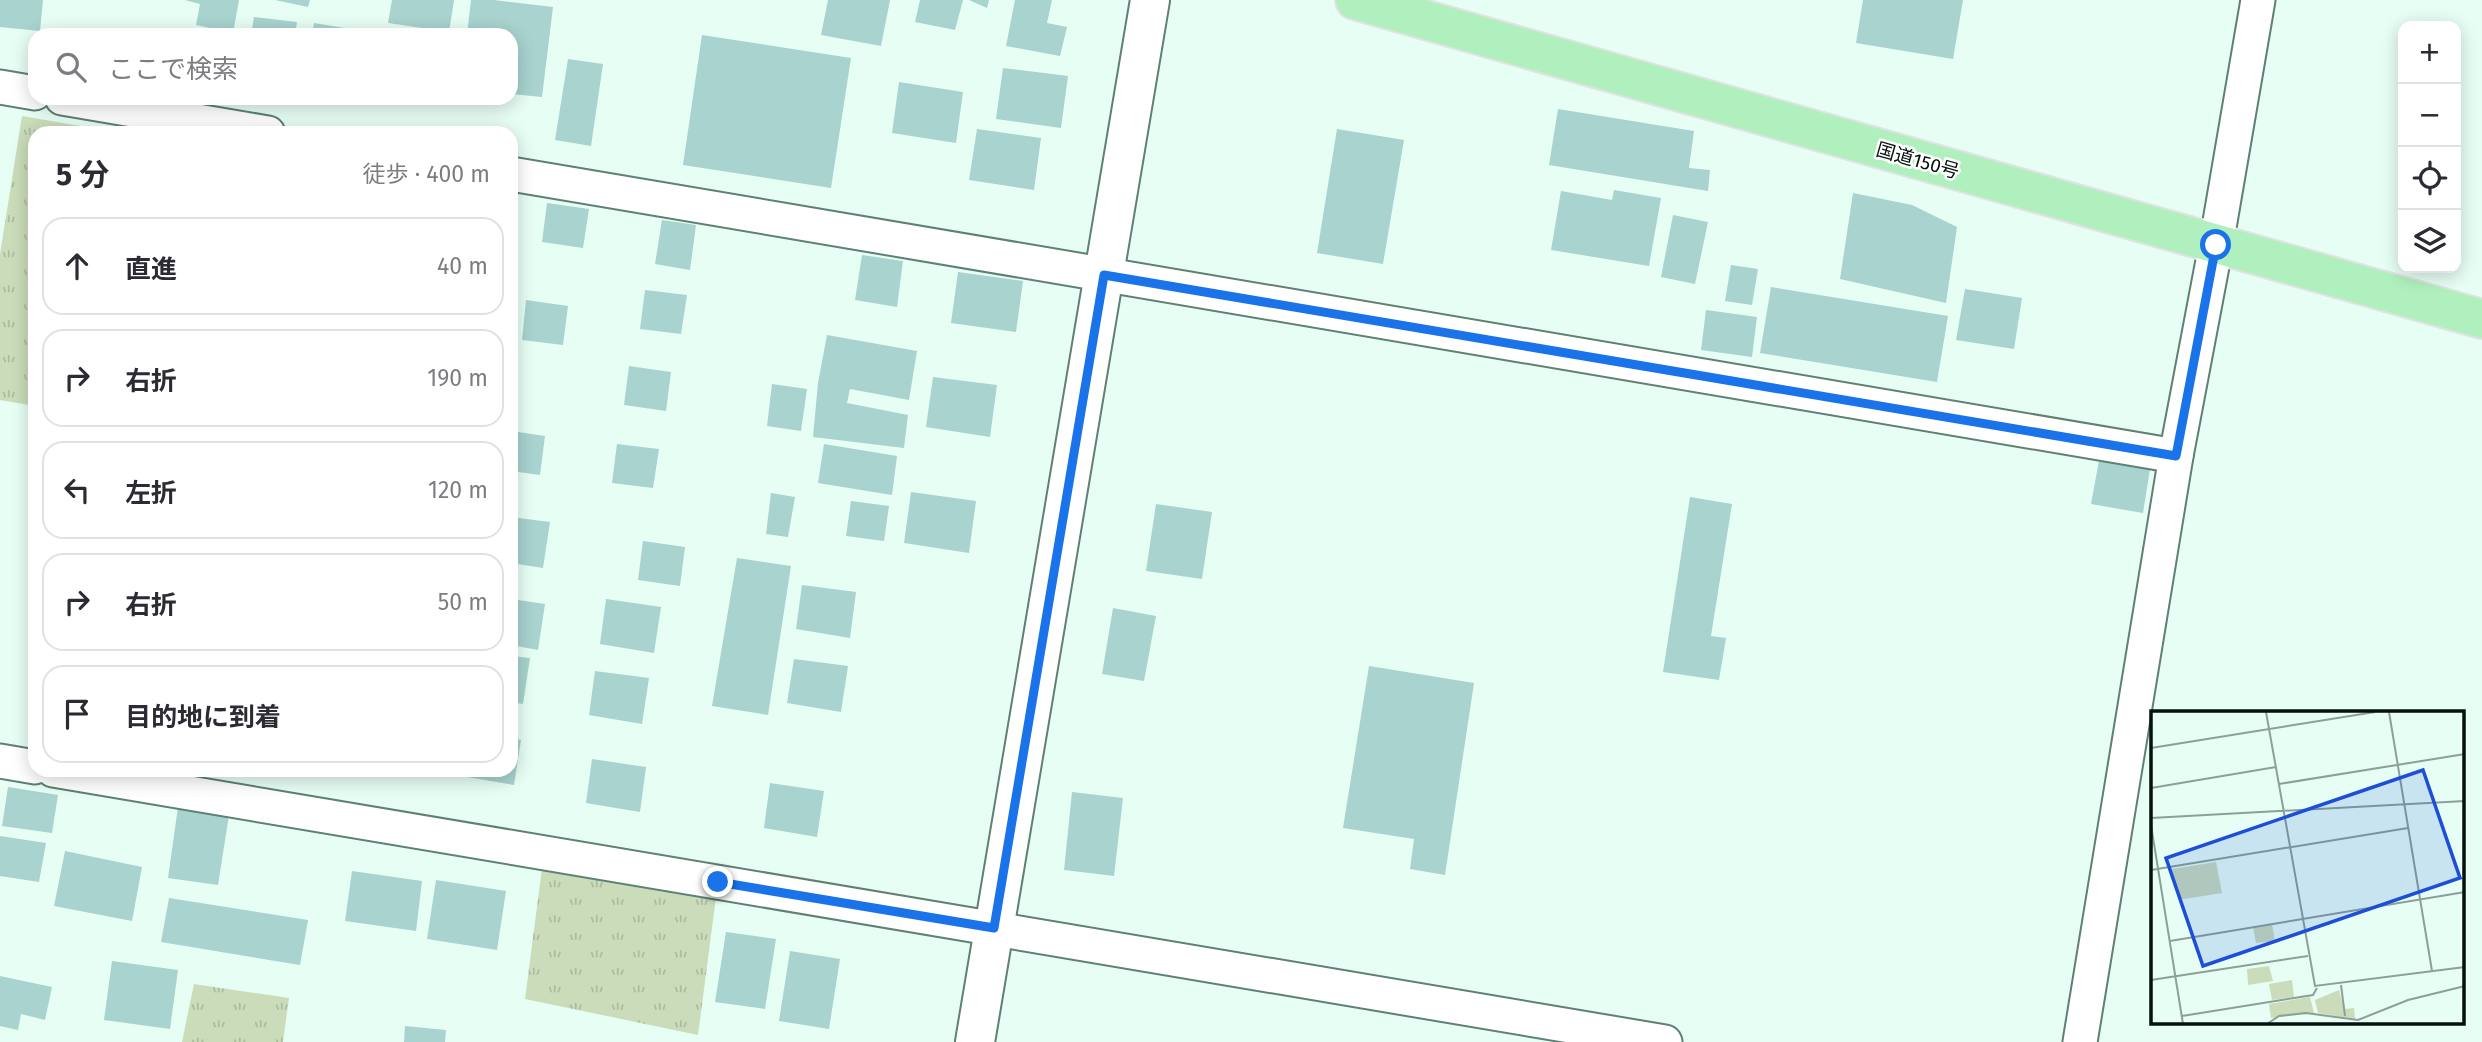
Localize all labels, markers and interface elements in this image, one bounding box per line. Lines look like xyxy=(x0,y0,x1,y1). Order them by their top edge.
map controls xyxy=(2398,21,2461,273)
button: + xyxy=(2398,21,2461,84)
search box xyxy=(28,28,518,105)
icon: search xyxy=(52,48,90,86)
text: ここで検索 xyxy=(108,54,238,85)
button: − xyxy=(2398,84,2461,147)
street label: 国道150号 xyxy=(1874,138,1962,183)
button: locate xyxy=(2398,147,2461,210)
text: 5 分 xyxy=(56,157,109,193)
text: 徒歩 · 400 m xyxy=(363,160,490,188)
button: layers xyxy=(2398,210,2461,273)
route start xyxy=(2200,229,2231,260)
icon: ahead xyxy=(58,247,96,285)
text: 40 m xyxy=(437,252,488,280)
text: 直進 xyxy=(125,254,177,285)
icon: right xyxy=(58,359,96,397)
text: 190 m xyxy=(427,364,488,392)
text: 右折 xyxy=(125,366,177,397)
icon: left xyxy=(58,471,96,509)
text: 120 m xyxy=(428,476,488,504)
text: 左折 xyxy=(125,478,177,509)
icon: right xyxy=(58,583,96,621)
text: 50 m xyxy=(438,588,488,616)
text: 右折 xyxy=(125,590,177,621)
icon: arrive xyxy=(58,695,96,733)
text: 目的地に到着 xyxy=(125,702,281,733)
inset map xyxy=(2151,711,2464,1024)
route end xyxy=(702,866,733,897)

